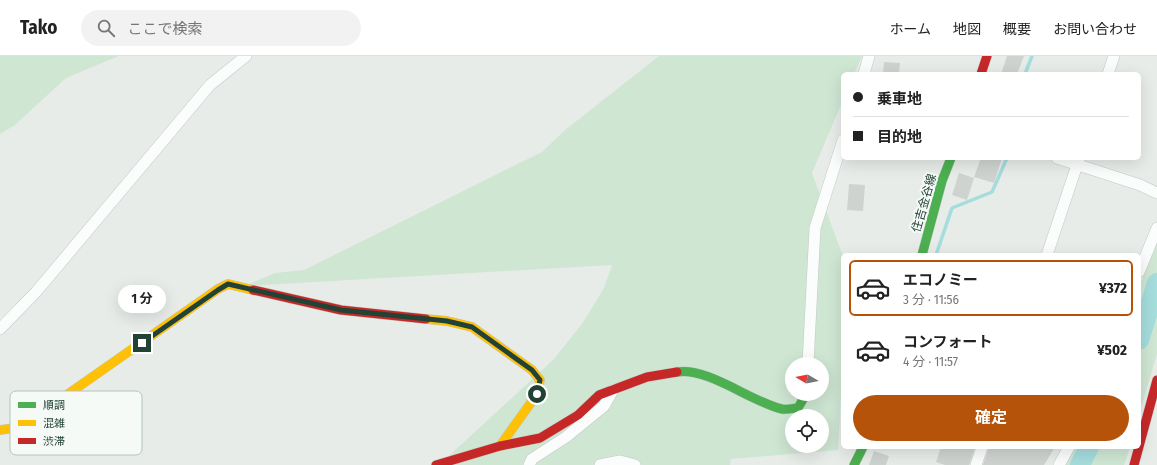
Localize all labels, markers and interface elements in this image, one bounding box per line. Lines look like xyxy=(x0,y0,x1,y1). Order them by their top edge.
search box xyxy=(81,10,361,46)
text: Tako xyxy=(20,16,57,39)
icon: search xyxy=(95,17,117,39)
text: ここで検索 xyxy=(127,20,202,38)
text: ホーム xyxy=(889,21,931,38)
text: 地図 xyxy=(953,21,981,38)
text: 概要 xyxy=(1003,21,1031,38)
text: お問い合わせ xyxy=(1053,21,1137,38)
text: 乗車地 xyxy=(877,90,922,108)
text: 目的地 xyxy=(877,128,922,146)
street label: 住吉金谷線 xyxy=(909,172,939,234)
icon: car xyxy=(855,270,891,306)
text: エコノミー xyxy=(903,271,978,289)
text: ¥372 xyxy=(1099,279,1127,297)
callout: 1 分 xyxy=(118,285,166,313)
text: 1 分 xyxy=(131,291,153,306)
text: 3 分 · 11:56 xyxy=(903,292,959,307)
icon: car xyxy=(855,332,891,368)
text: コンフォート xyxy=(903,333,993,351)
route end xyxy=(133,334,151,352)
text: ¥502 xyxy=(1097,341,1127,359)
text: 4 分 · 11:57 xyxy=(903,354,958,369)
north arrow xyxy=(785,357,829,401)
map controls xyxy=(785,357,829,453)
route start xyxy=(528,385,546,403)
legend xyxy=(10,391,142,455)
button: 確定 xyxy=(853,395,1129,441)
text: 順調 xyxy=(43,399,65,412)
button: locate xyxy=(785,409,829,453)
text: 混雑 xyxy=(43,417,65,430)
text: 渋滞 xyxy=(43,435,65,448)

